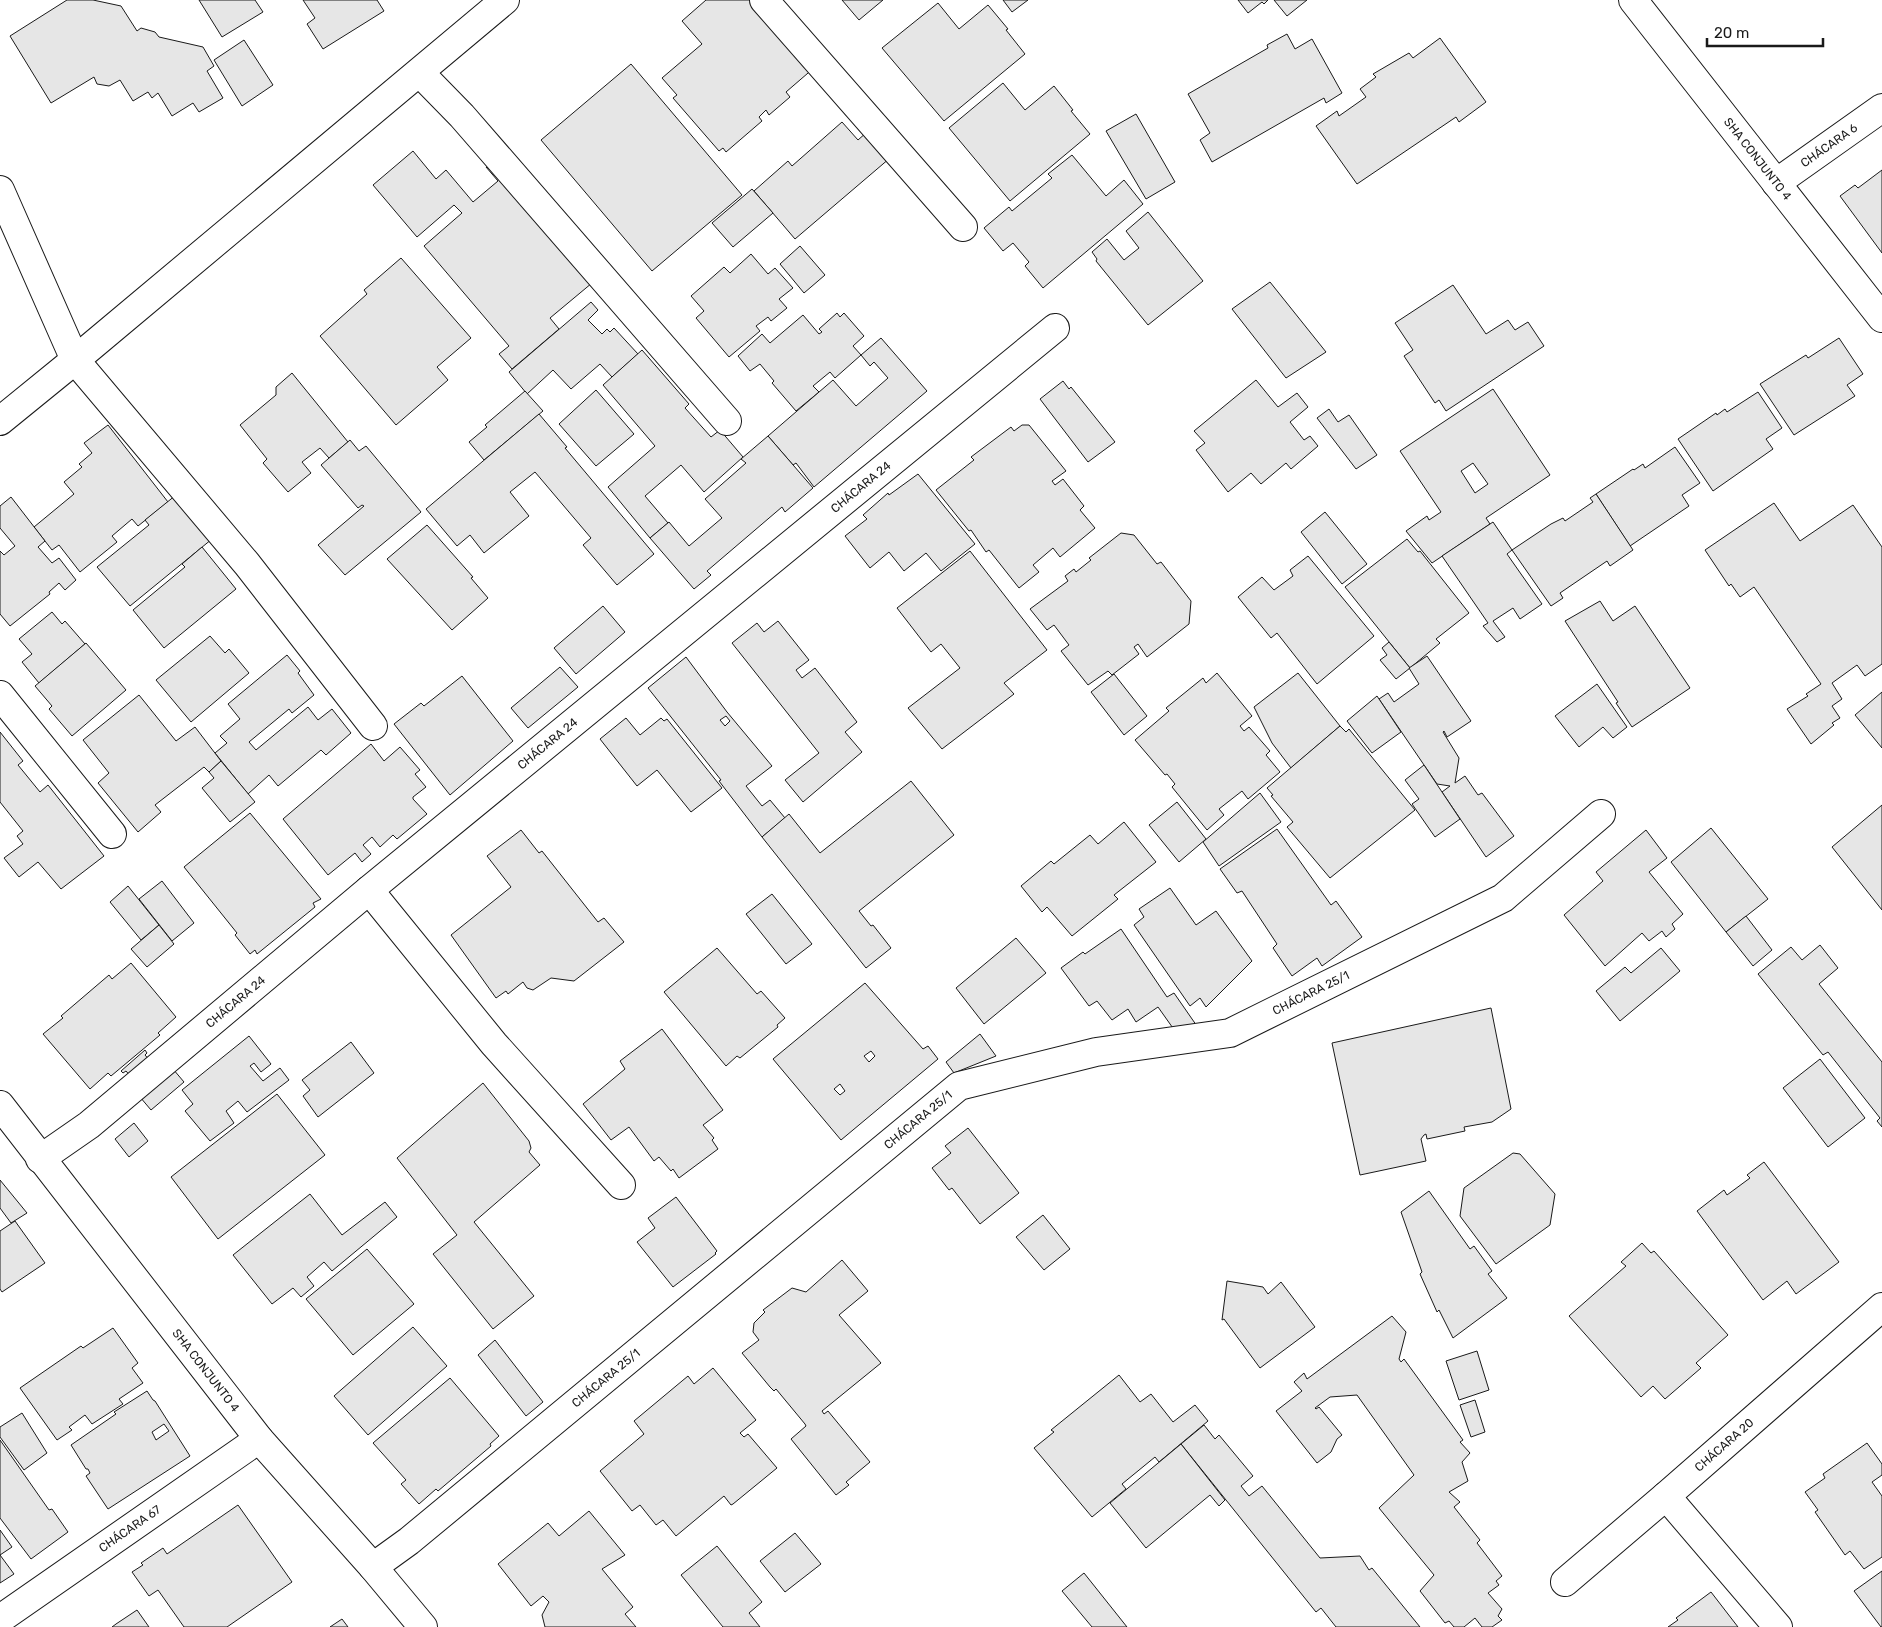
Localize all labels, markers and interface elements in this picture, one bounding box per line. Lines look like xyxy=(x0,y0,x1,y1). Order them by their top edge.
scale bar xyxy=(1707,15,1823,47)
text: 20 m xyxy=(1714,24,1749,42)
street label: SHA CONJUNTO 4 xyxy=(1721,115,1794,204)
street label: CHÁCARA 6 xyxy=(1798,121,1860,170)
street label: CHÁCARA 24 xyxy=(828,458,894,516)
street label: CHÁCARA 24 xyxy=(515,715,581,772)
street label: CHÁCARA 25/1 xyxy=(1270,968,1352,1018)
street label: CHÁCARA 24 xyxy=(203,973,269,1031)
street label: CHÁCARA 25/1 xyxy=(881,1088,955,1152)
street label: SHA CONJUNTO 4 xyxy=(169,1326,243,1415)
street label: CHÁCARA 25/1 xyxy=(569,1346,643,1410)
street label: CHÁCARA 20 xyxy=(1692,1416,1757,1475)
street label: CHÁCARA 67 xyxy=(96,1503,163,1555)

